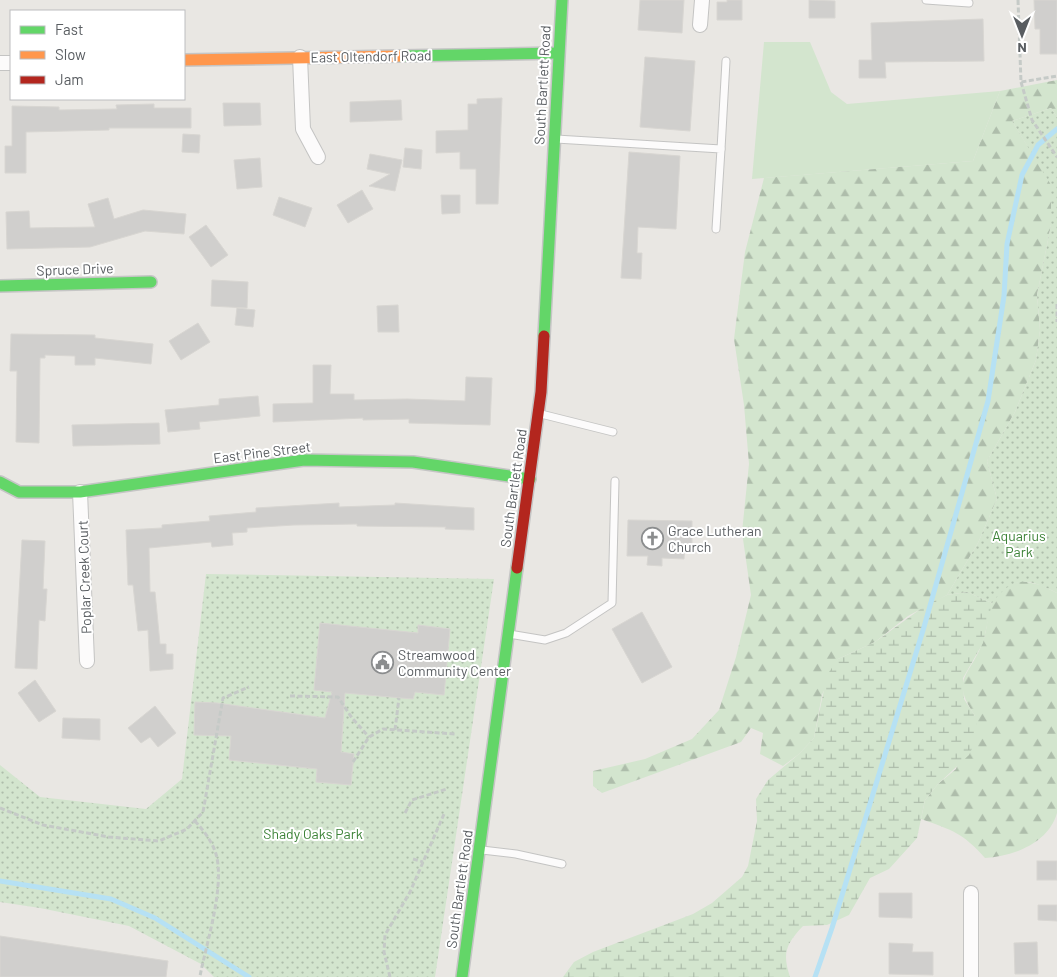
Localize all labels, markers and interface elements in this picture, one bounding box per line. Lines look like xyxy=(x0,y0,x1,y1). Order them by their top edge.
legend xyxy=(10,10,185,100)
north arrow xyxy=(997,10,1047,60)
text: Fast xyxy=(55,20,83,38)
street label: South Bartlett Road xyxy=(530,25,554,145)
text: N xyxy=(1017,40,1027,57)
text: Slow xyxy=(55,45,86,63)
street label: East Oltendorf Road xyxy=(310,46,432,66)
text: Jam xyxy=(55,70,84,88)
street label: Spruce Drive xyxy=(36,259,114,279)
street label: South Bartlett Road xyxy=(496,428,530,548)
street label: East Pine Street xyxy=(212,438,312,466)
street label: Poplar Creek Court xyxy=(74,520,94,634)
place label: Grace Lutheran Church xyxy=(668,522,762,555)
church icon: Grace Lutheran Church xyxy=(640,526,664,550)
park label: Aquarius Park xyxy=(992,527,1046,560)
place label: Streamwood Community Center xyxy=(398,646,511,679)
public building icon: Streamwood Community Center xyxy=(370,650,394,674)
park label: Shady Oaks Park xyxy=(263,825,363,842)
street label: South Bartlett Road xyxy=(442,829,476,949)

